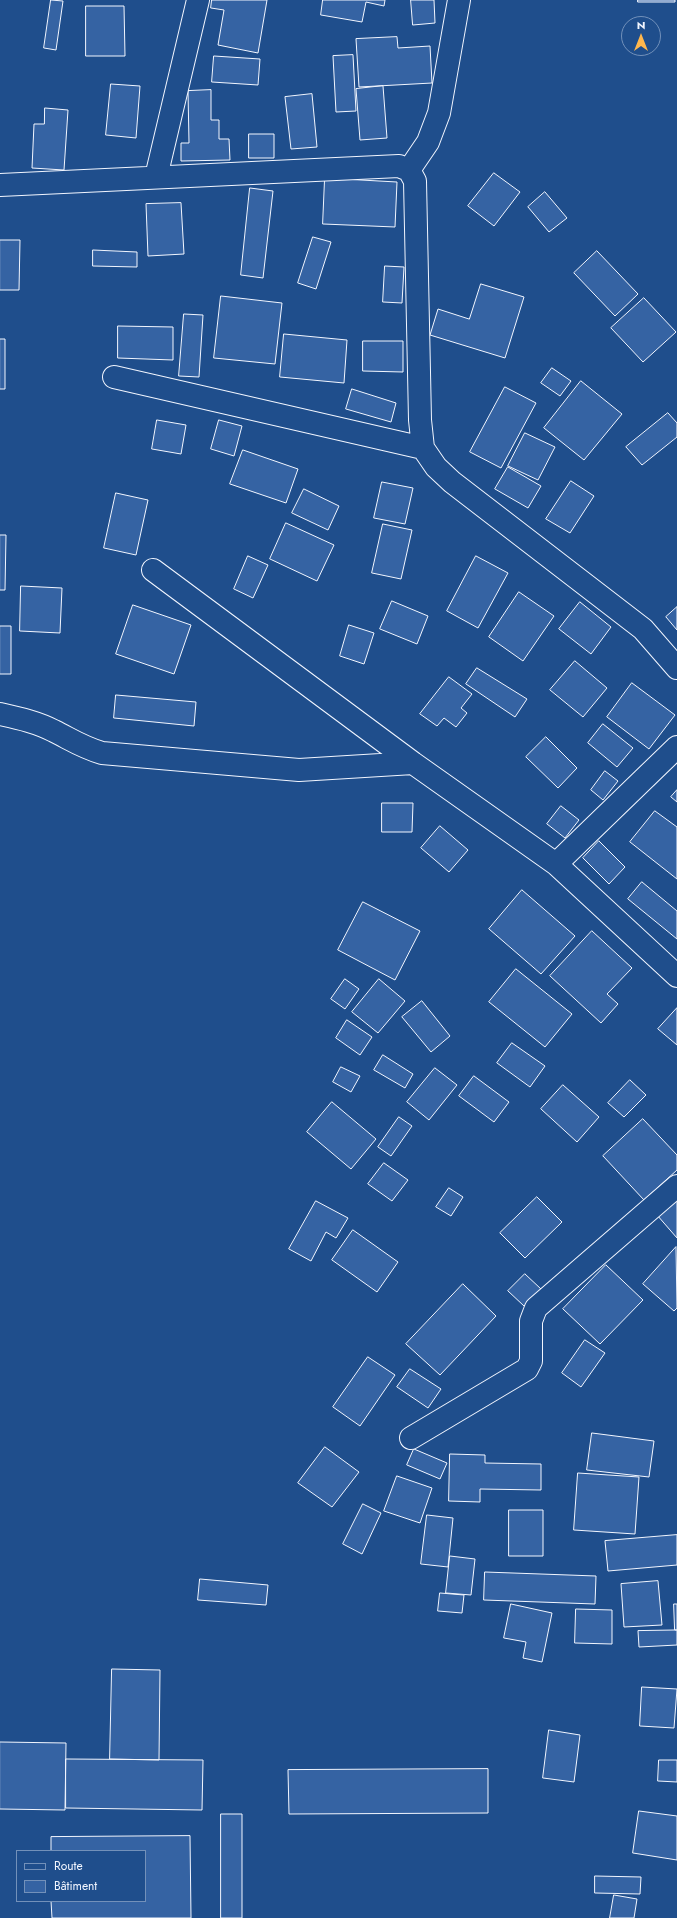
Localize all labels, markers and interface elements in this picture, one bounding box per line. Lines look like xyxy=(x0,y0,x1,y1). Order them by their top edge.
north arrow xyxy=(621,16,661,56)
text: N xyxy=(637,17,645,33)
legend xyxy=(16,1850,146,1902)
text: Route xyxy=(54,1857,83,1875)
text: Bâtiment xyxy=(54,1877,97,1895)

